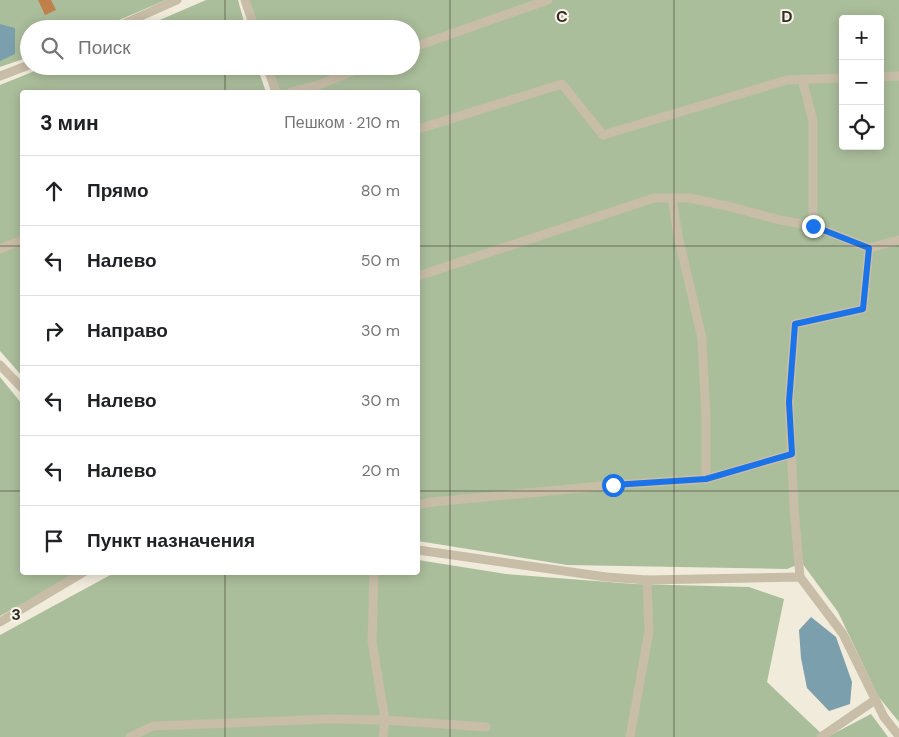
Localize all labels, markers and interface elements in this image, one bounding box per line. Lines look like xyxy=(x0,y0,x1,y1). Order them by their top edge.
text: C xyxy=(556,6,568,27)
text: D xyxy=(781,6,793,27)
map controls xyxy=(839,15,884,150)
button: + xyxy=(839,15,884,60)
search box xyxy=(20,20,420,75)
icon: search xyxy=(38,34,66,62)
text: Поиск xyxy=(78,35,131,60)
button: − xyxy=(839,60,884,105)
button: locate xyxy=(839,105,884,150)
text: 3 мин xyxy=(40,109,99,137)
text: Пешком · 210 m xyxy=(284,112,400,133)
icon: ahead xyxy=(40,177,68,205)
text: Прямо xyxy=(87,178,149,203)
text: 80 m xyxy=(361,180,400,201)
route end xyxy=(802,215,825,238)
icon: left xyxy=(40,247,68,275)
text: Налево xyxy=(87,248,157,273)
text: 50 m xyxy=(361,250,400,271)
icon: right xyxy=(40,317,68,345)
text: Направо xyxy=(87,318,168,343)
text: 30 m xyxy=(361,320,400,341)
icon: left xyxy=(40,387,68,415)
text: Налево xyxy=(87,388,157,413)
text: 30 m xyxy=(361,390,400,411)
icon: left xyxy=(40,457,68,485)
text: Налево xyxy=(87,458,157,483)
text: 20 m xyxy=(361,460,400,481)
route start xyxy=(602,474,625,497)
icon: arrive xyxy=(40,527,68,555)
text: Пункт назначения xyxy=(87,528,255,553)
text: 3 xyxy=(11,604,21,625)

